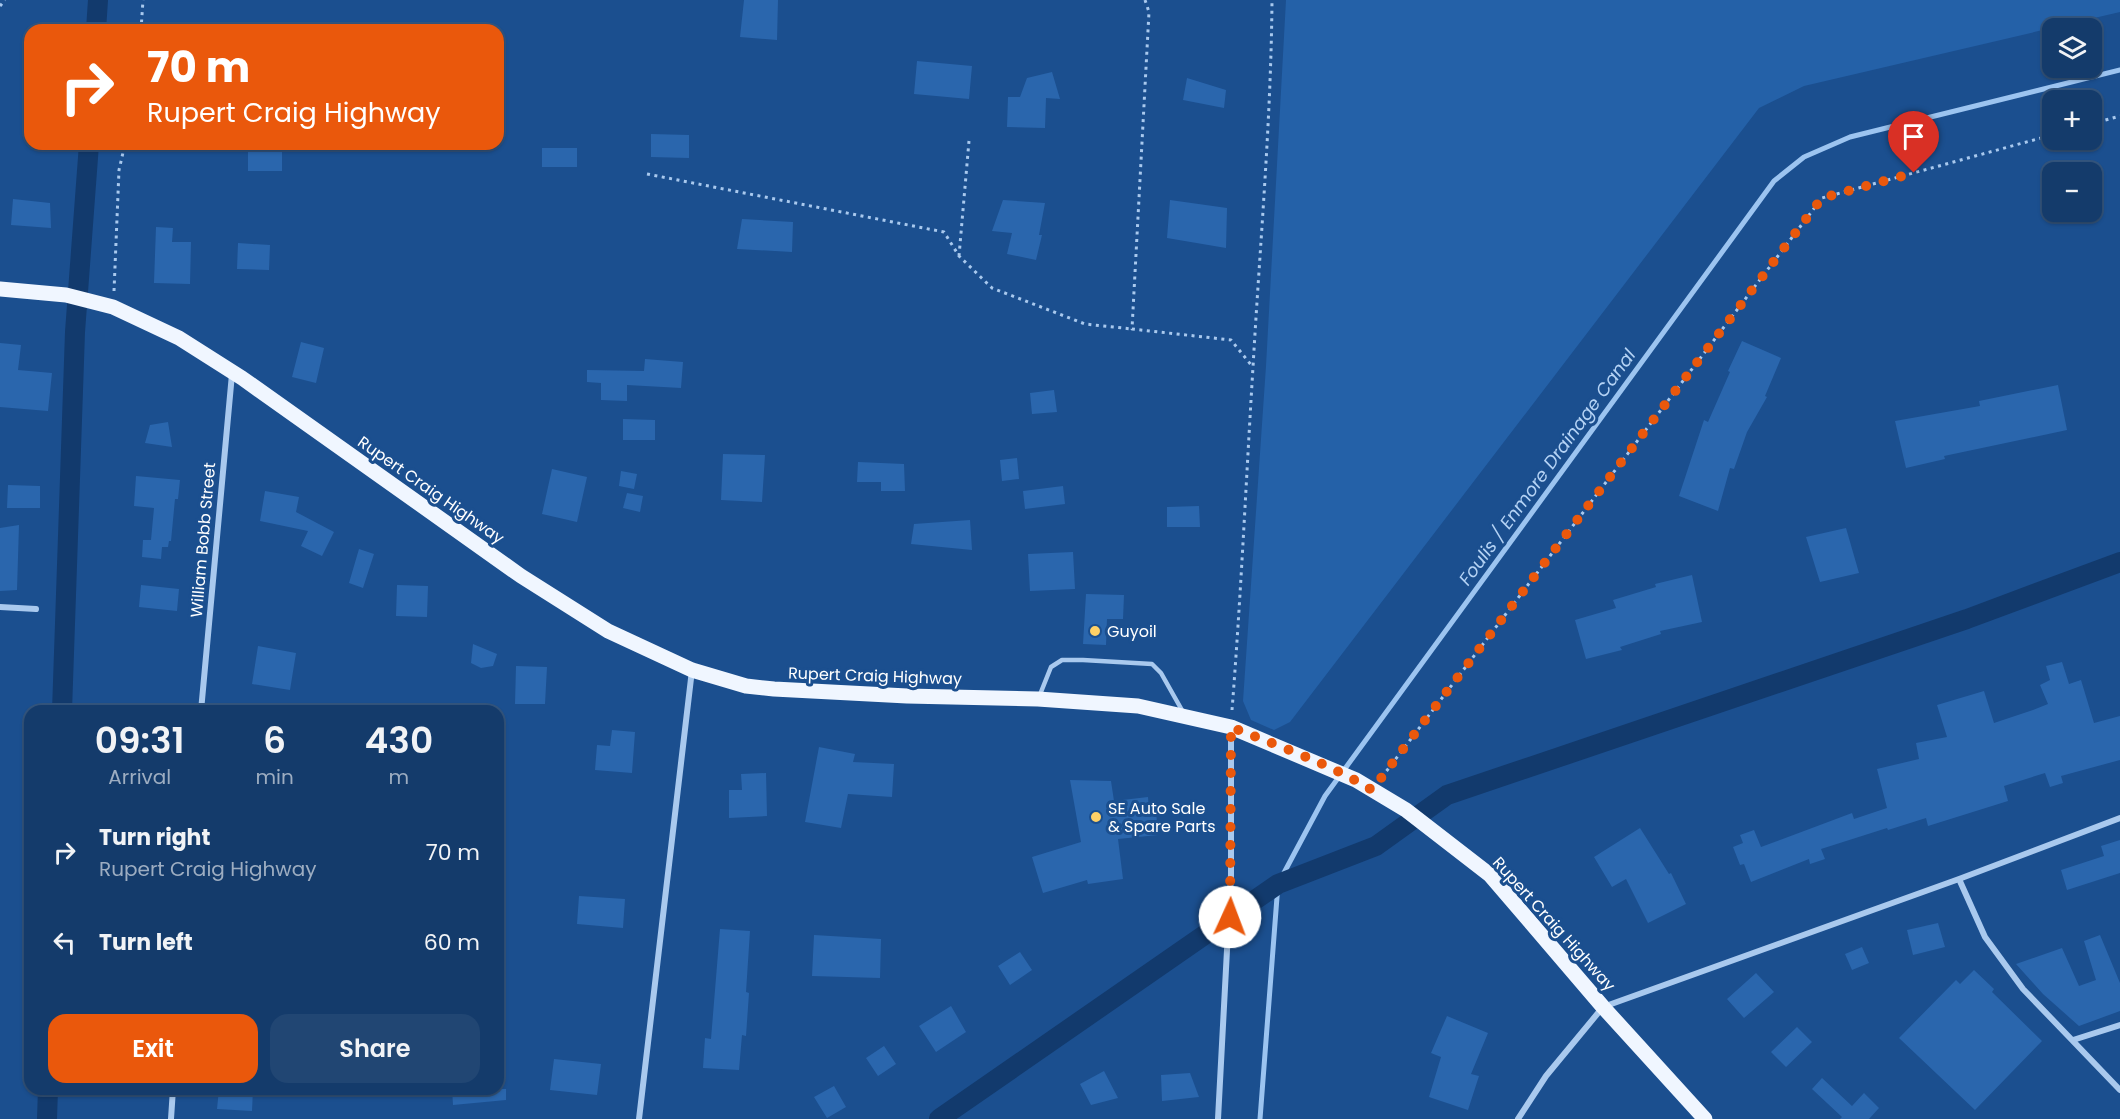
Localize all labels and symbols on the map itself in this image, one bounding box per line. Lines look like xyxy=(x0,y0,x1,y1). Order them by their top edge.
pin xyxy=(1888,111,1939,173)
water label: Foulis / Enmore Drainage Canal xyxy=(1453,343,1642,590)
street label: Rupert Craig Highway xyxy=(353,431,509,549)
street label: William Bobb Street xyxy=(185,461,221,619)
place label: Guyoil xyxy=(1107,620,1157,643)
marker: Guyoil xyxy=(1088,624,1102,638)
street label: Rupert Craig Highway xyxy=(788,661,962,691)
place label: SE Auto Sale & Spare Parts xyxy=(1108,797,1216,838)
marker: SE Auto Sale & Spare Parts xyxy=(1089,810,1103,824)
street label: Rupert Craig Highway xyxy=(1487,852,1621,996)
position arrow xyxy=(1198,885,1262,949)

